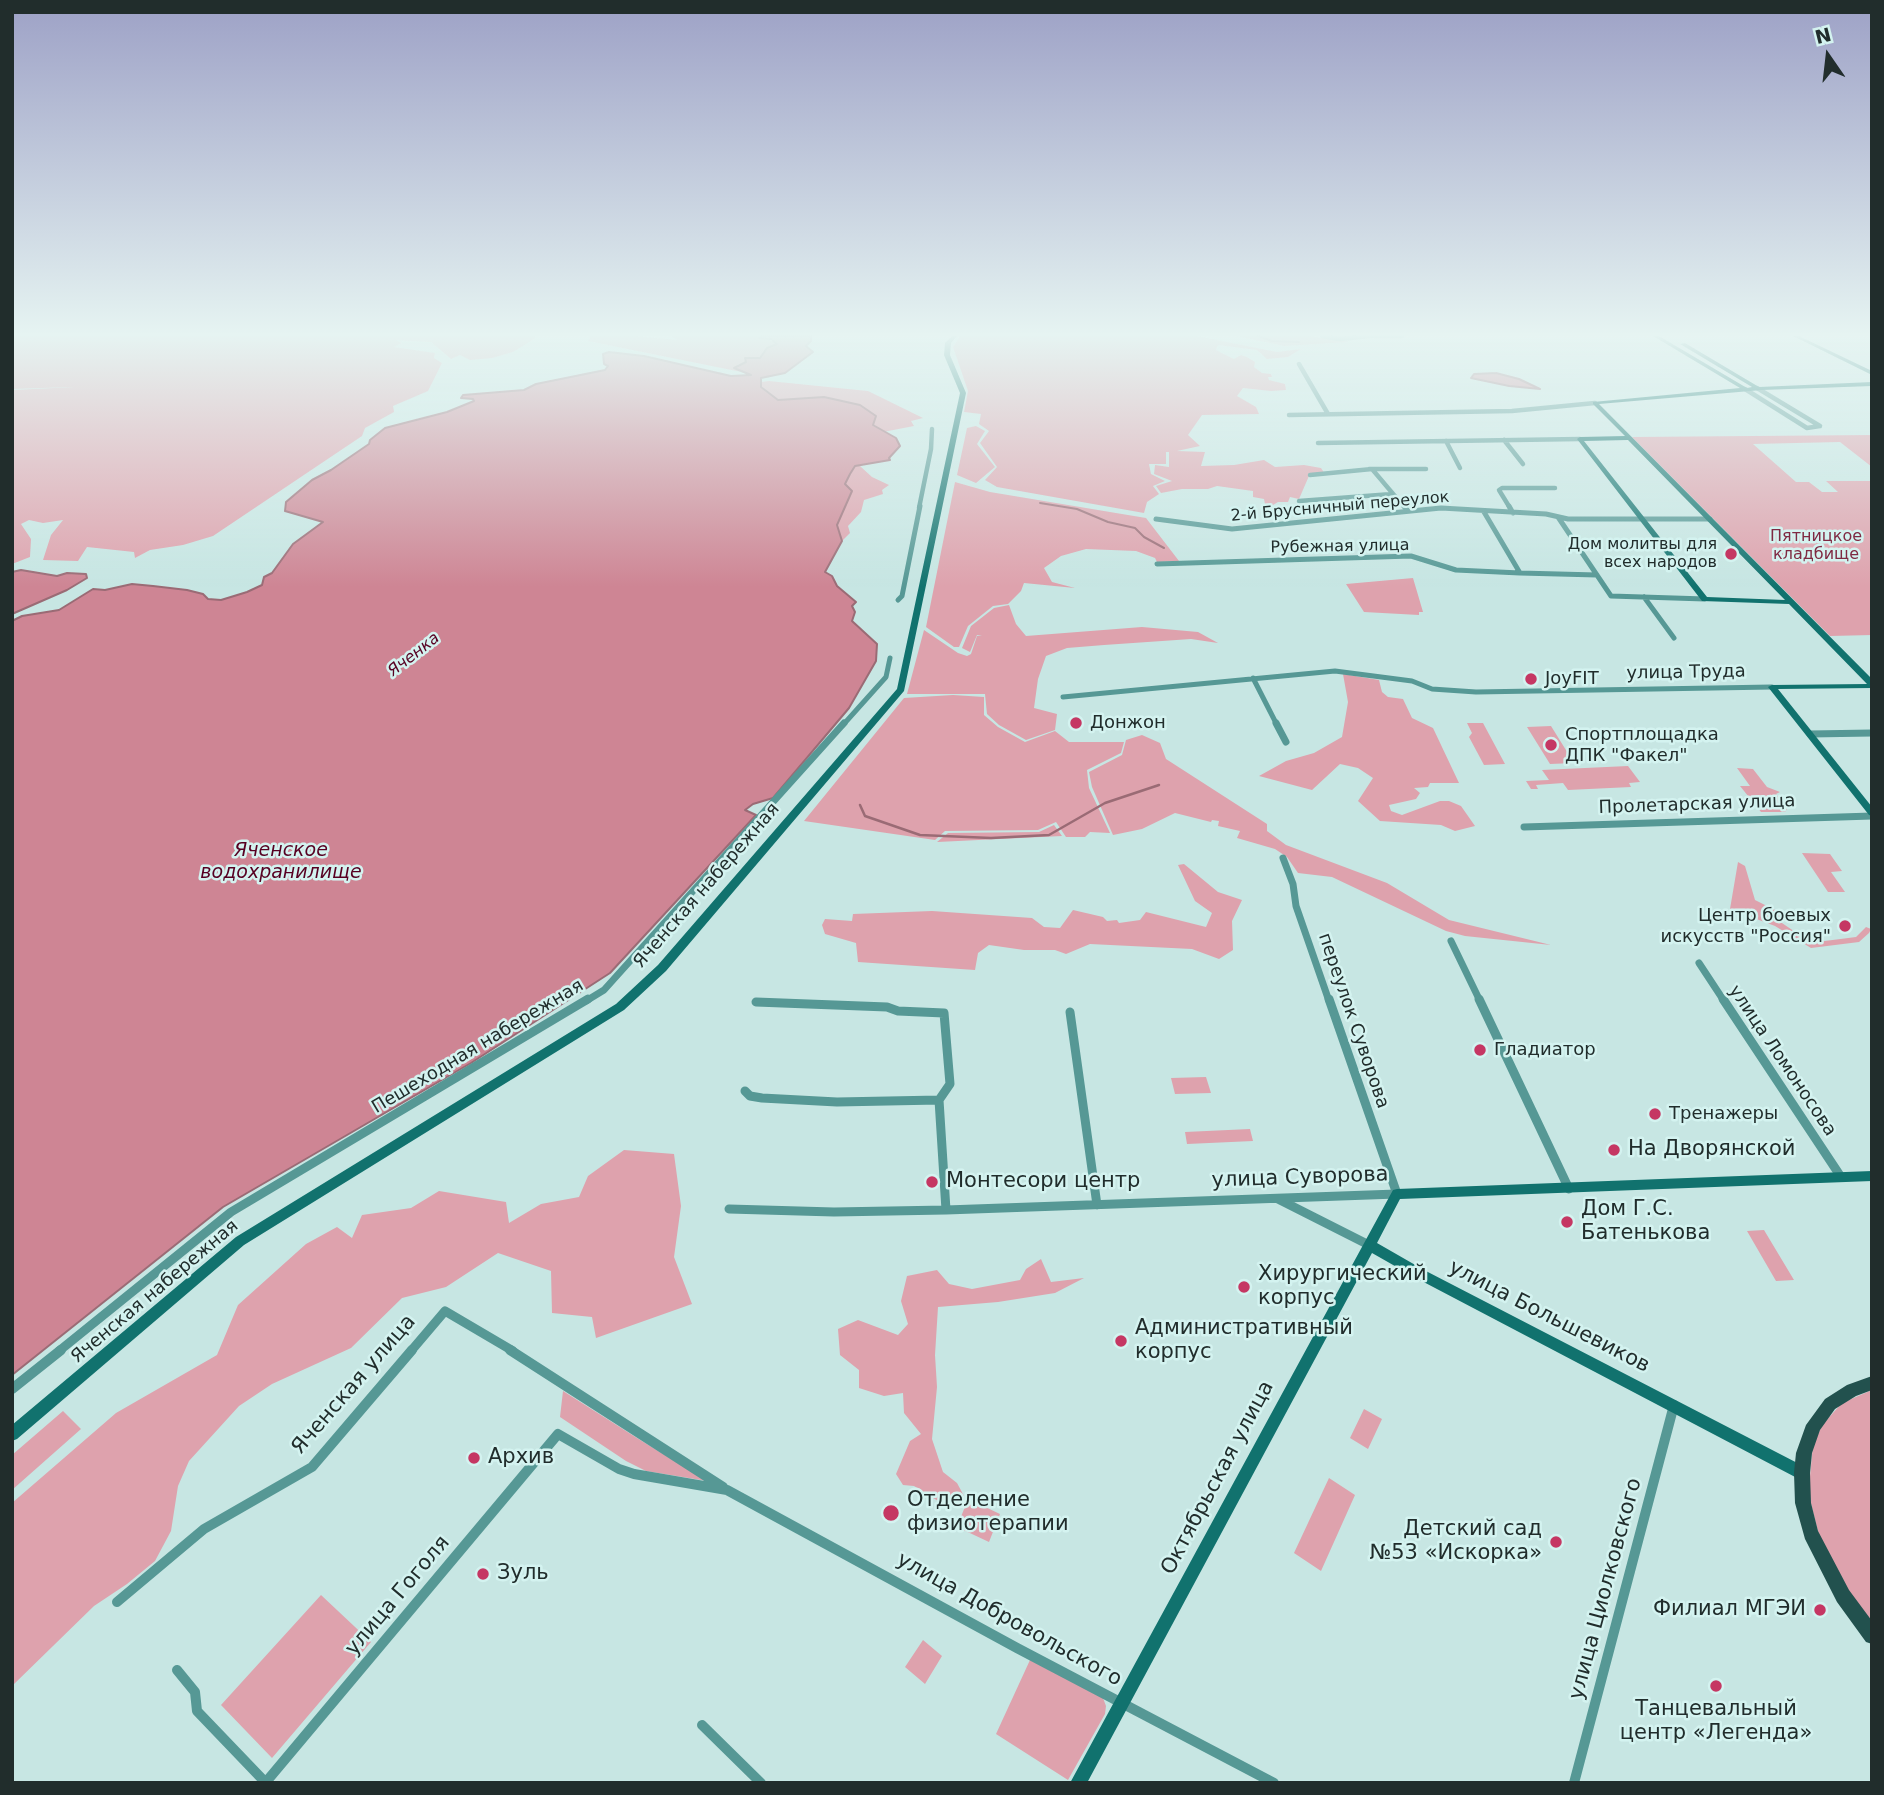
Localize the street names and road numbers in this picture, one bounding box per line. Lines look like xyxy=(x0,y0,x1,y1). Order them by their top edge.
street label: 2-й Брусничный переулок xyxy=(1230,488,1450,526)
street label: Рубежная улица xyxy=(1270,536,1410,558)
street label: улица Труда xyxy=(1626,661,1746,685)
street label: Пролетарская улица xyxy=(1598,791,1796,819)
street label: Яченская набережная xyxy=(629,799,785,973)
street label: переулок Суворова xyxy=(1313,930,1393,1112)
street label: Пешеходная набережная xyxy=(368,975,588,1119)
street label: улица Ломоносова xyxy=(1723,981,1841,1141)
street label: улица Суворова xyxy=(1211,1162,1389,1194)
street label: Яченская набережная xyxy=(67,1216,243,1368)
street label: улица Большевиков xyxy=(1444,1255,1654,1379)
street label: Яченская улица xyxy=(287,1310,421,1460)
street label: Октябрьская улица xyxy=(1156,1377,1280,1579)
street label: улица Циолковского xyxy=(1564,1475,1648,1703)
street label: улица Гоголя xyxy=(340,1531,456,1661)
street label: улица Добровольского xyxy=(892,1547,1126,1693)

